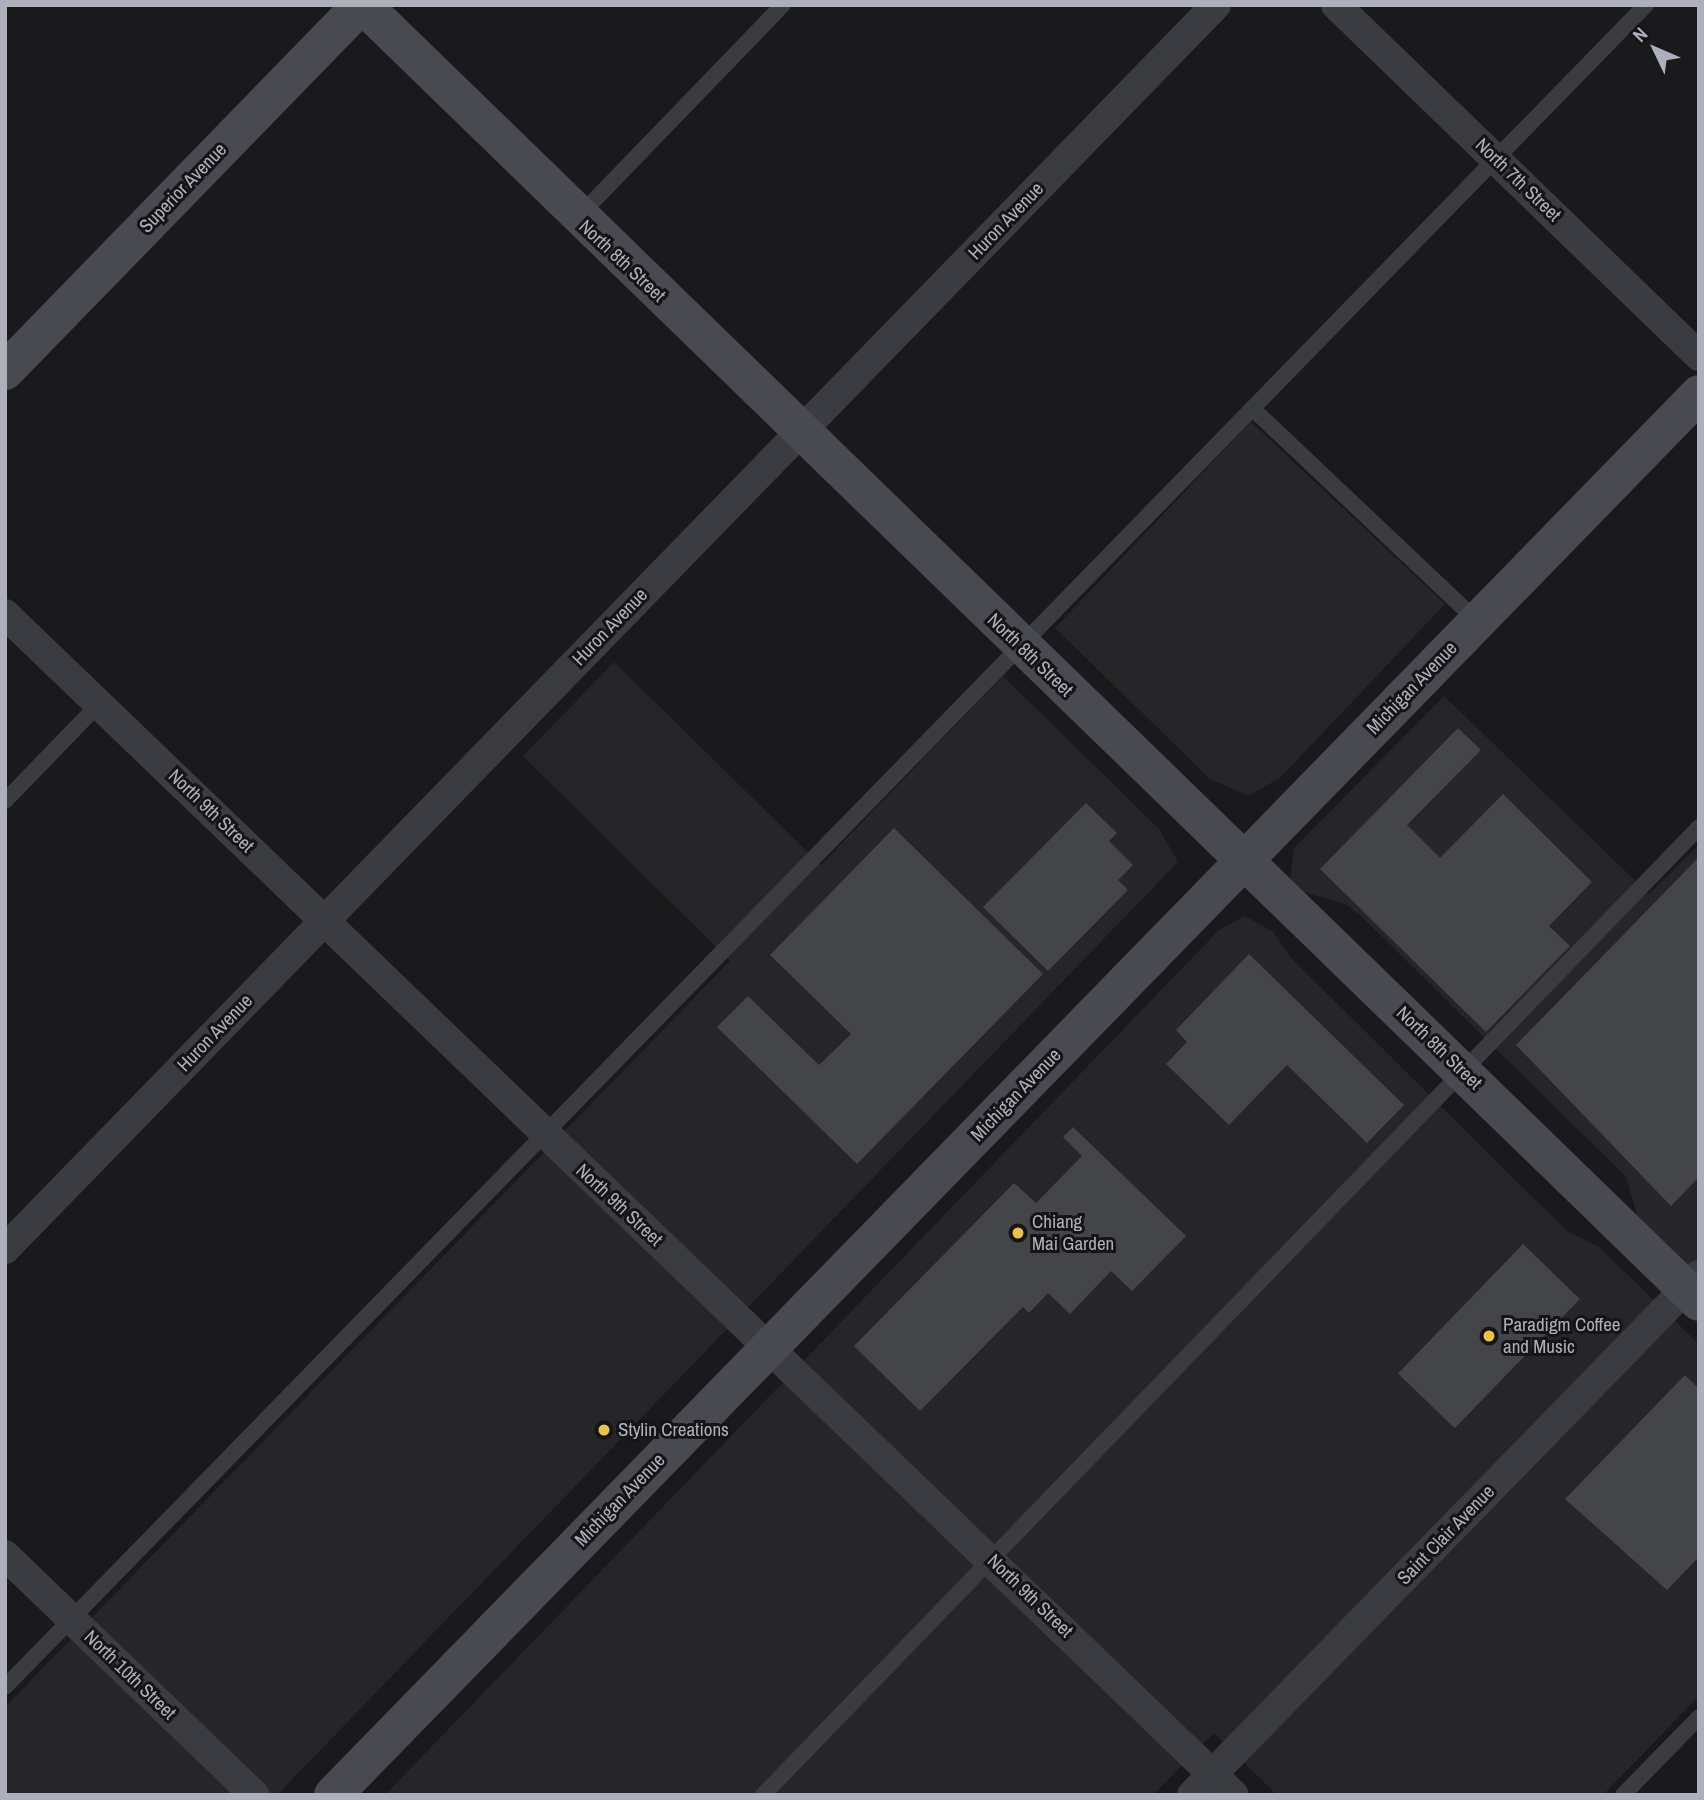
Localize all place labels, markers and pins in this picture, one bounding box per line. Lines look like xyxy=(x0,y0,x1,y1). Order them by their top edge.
place label: Chiang Mai Garden xyxy=(1032,1211,1114,1255)
marker: Chiang Mai Garden xyxy=(1010,1225,1026,1241)
place label: Paradigm Coffee and Music xyxy=(1503,1314,1621,1358)
marker: Paradigm Coffee and Music xyxy=(1481,1328,1497,1344)
place label: Stylin Creations xyxy=(618,1419,729,1441)
marker: Stylin Creations xyxy=(596,1422,612,1438)

